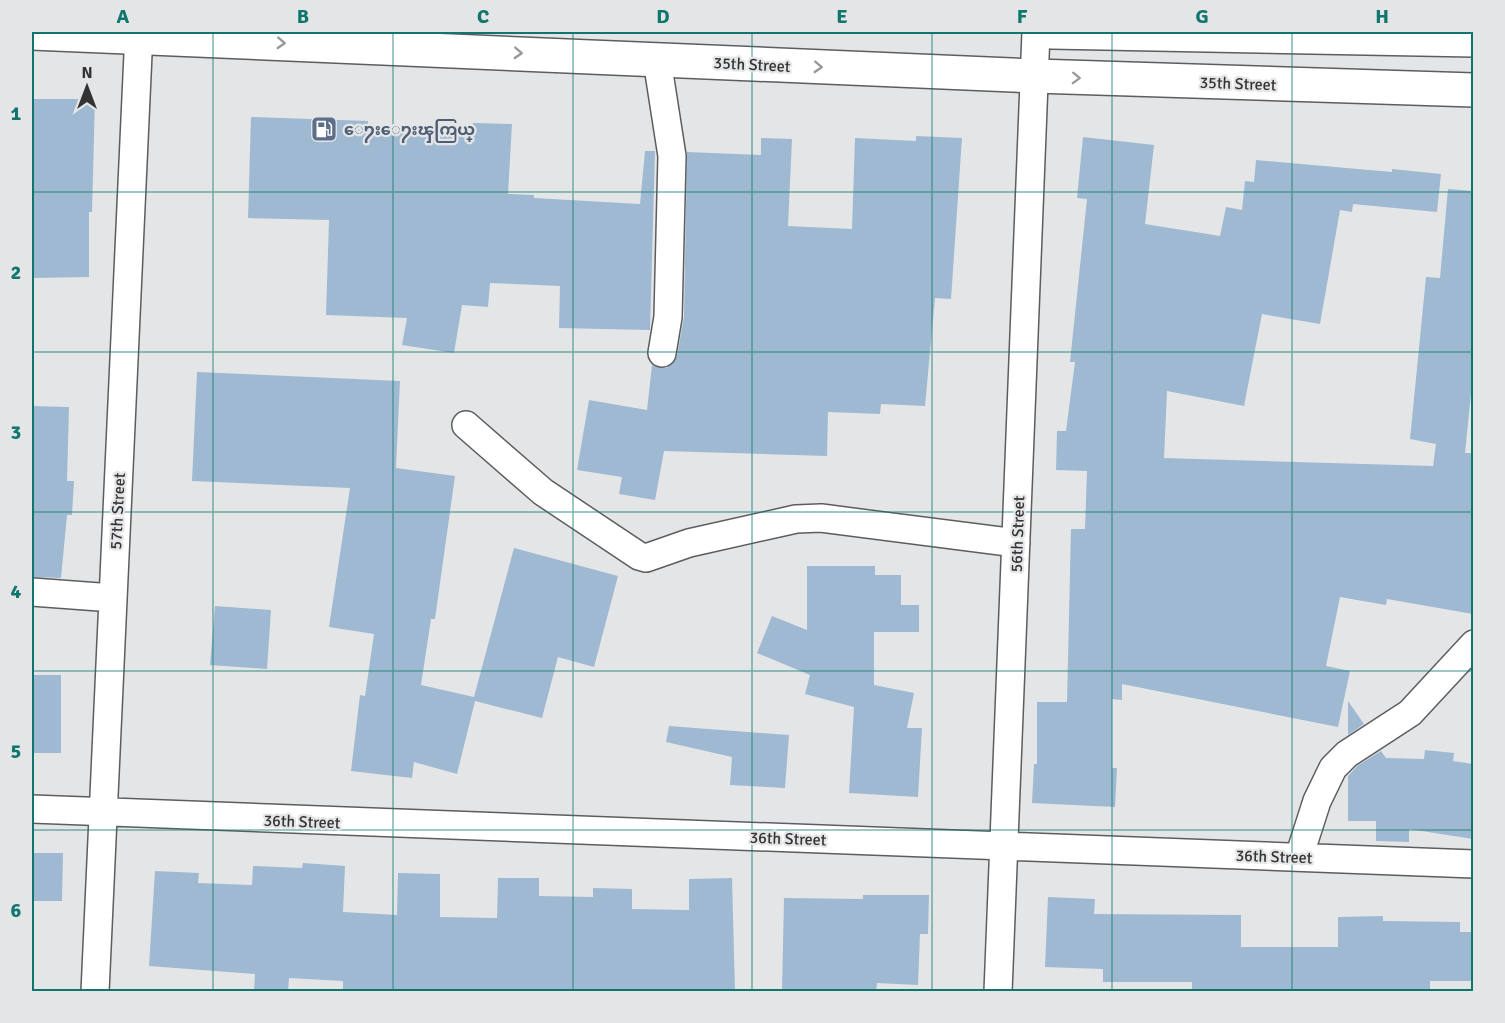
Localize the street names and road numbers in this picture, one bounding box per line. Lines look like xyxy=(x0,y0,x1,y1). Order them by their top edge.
street label: 35th Street xyxy=(713,53,791,77)
street label: 35th Street xyxy=(1199,73,1277,95)
street label: 57th Street xyxy=(106,472,130,550)
street label: 56th Street xyxy=(1007,495,1029,573)
street label: 36th Street xyxy=(263,811,341,833)
street label: 36th Street xyxy=(749,828,827,850)
street label: 36th Street xyxy=(1235,846,1313,868)

